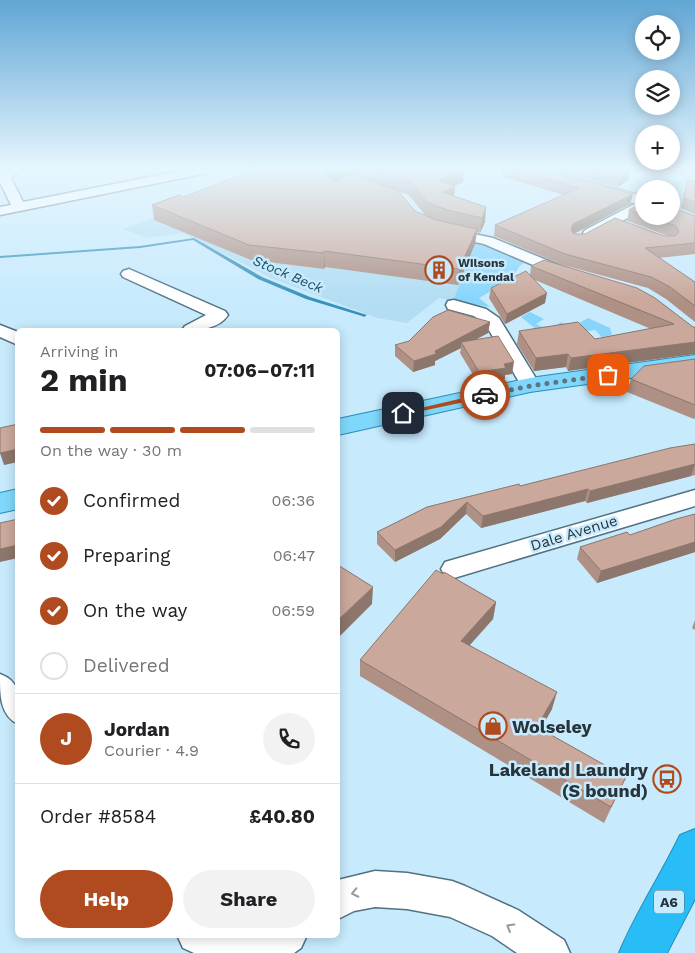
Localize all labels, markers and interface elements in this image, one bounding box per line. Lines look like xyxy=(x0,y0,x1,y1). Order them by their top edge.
map controls xyxy=(635,15,680,225)
button: locate xyxy=(635,15,680,60)
button: layers xyxy=(635,70,680,115)
button: + xyxy=(635,125,680,170)
button: − xyxy=(635,180,680,225)
water label: Stock Beck xyxy=(251,252,326,296)
building icon: Wilsons of Kendal xyxy=(424,255,454,285)
place label: Wilsons of Kendal xyxy=(458,256,514,284)
text: Arriving in xyxy=(40,342,118,361)
pin xyxy=(587,354,629,396)
text: 07:06–07:11 xyxy=(204,359,315,382)
text: 2 min xyxy=(40,361,128,399)
icon: bag xyxy=(594,361,622,389)
courier xyxy=(460,370,510,420)
icon: car xyxy=(471,381,499,409)
pin xyxy=(382,392,424,434)
icon: home xyxy=(389,399,417,427)
text: On the way · 30 m xyxy=(40,441,182,460)
icon: check xyxy=(40,487,68,515)
text: Confirmed xyxy=(83,489,180,512)
text: 06:36 xyxy=(272,491,315,510)
street label: Dale Avenue xyxy=(528,511,620,555)
icon: check xyxy=(40,542,68,570)
text: Preparing xyxy=(83,544,170,567)
text: 06:47 xyxy=(273,546,315,565)
icon: check xyxy=(40,597,68,625)
text: On the way xyxy=(83,599,187,622)
text: 06:59 xyxy=(271,601,315,620)
text: Delivered xyxy=(83,654,170,677)
shop icon: Wolseley xyxy=(478,711,508,741)
button: phone xyxy=(263,713,315,765)
place label: Wolseley xyxy=(512,716,593,737)
text: Jordan xyxy=(104,718,170,741)
text: J xyxy=(60,727,72,750)
text: Courier · 4.9 xyxy=(104,741,199,760)
place label: Lakeland Laundry (S bound) xyxy=(489,759,649,801)
bus stop icon: Lakeland Laundry (S bound) xyxy=(652,764,682,794)
text: Order #8584 xyxy=(40,805,156,828)
text: £40.80 xyxy=(249,805,315,828)
button: Help xyxy=(40,870,173,928)
button: Share xyxy=(183,870,315,928)
one-way arrow xyxy=(351,888,360,898)
road number: A6 xyxy=(654,890,684,914)
one-way arrow xyxy=(507,923,516,933)

